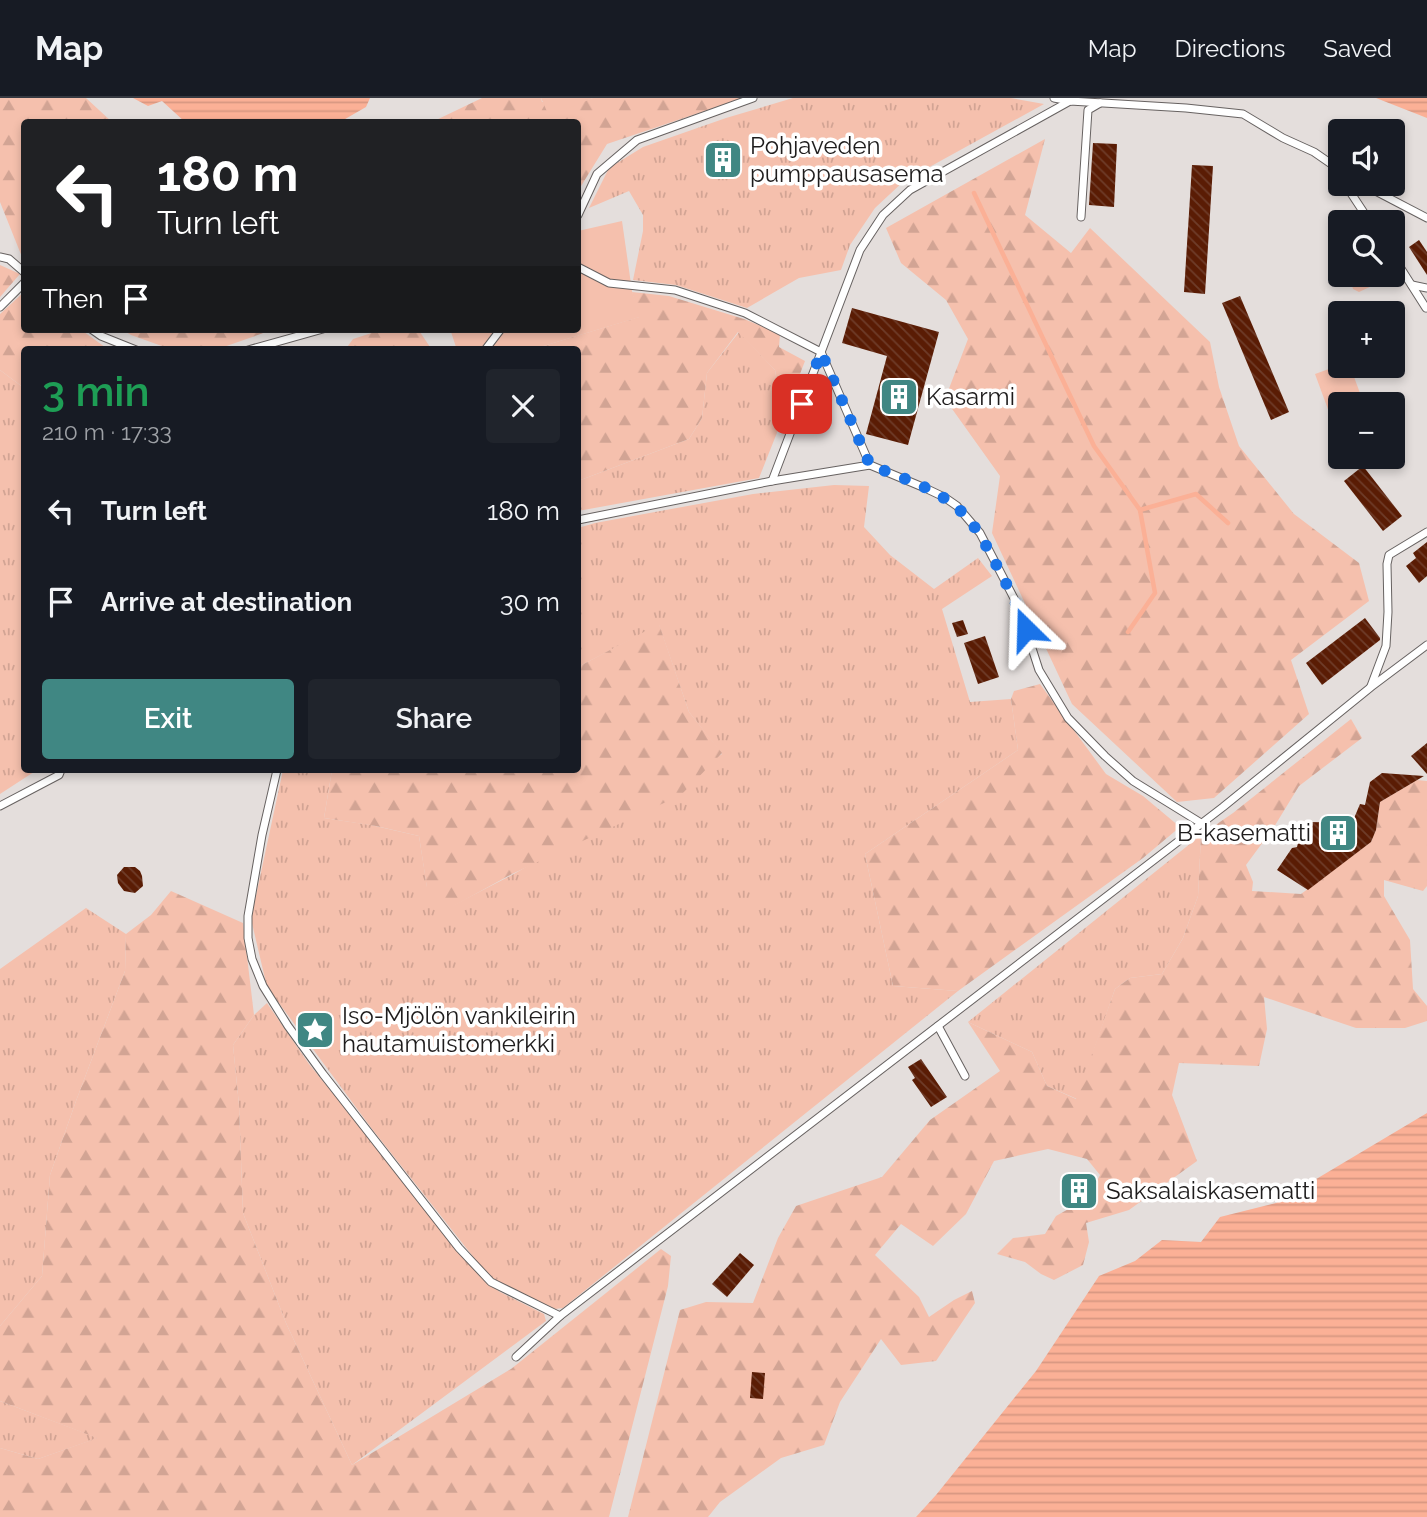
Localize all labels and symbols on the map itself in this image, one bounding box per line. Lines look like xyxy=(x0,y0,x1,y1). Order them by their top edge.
place label: Pohjaveden pumppausasema xyxy=(750,131,944,188)
building icon: Pohjaveden pumppausasema xyxy=(702,139,744,181)
pin xyxy=(772,374,832,434)
building icon: Kasarmi xyxy=(878,376,920,418)
place label: Kasarmi xyxy=(926,382,1015,411)
position arrow xyxy=(989,592,1063,666)
building icon: B-kasematti xyxy=(1317,812,1359,854)
place label: B-kasematti xyxy=(1177,818,1311,847)
place label: Iso-Mjölön vankileirin hautamuistomerkki xyxy=(342,1001,576,1058)
place icon: Iso-Mjölön vankileirin hautamuistomerkki xyxy=(294,1009,336,1051)
building icon: Saksalaiskasematti xyxy=(1058,1170,1100,1212)
place label: Saksalaiskasematti xyxy=(1106,1176,1315,1205)

